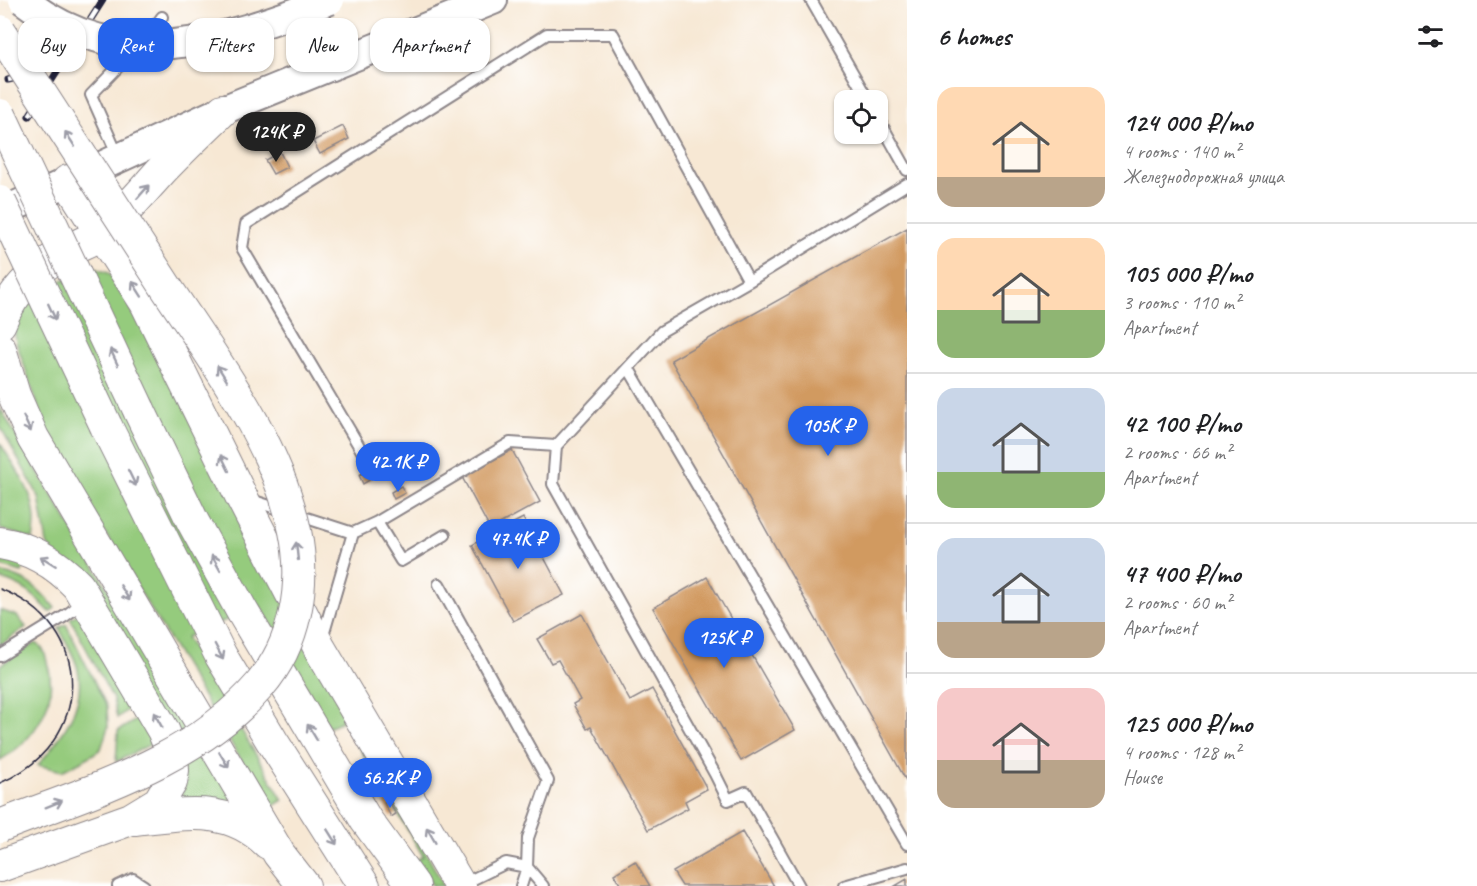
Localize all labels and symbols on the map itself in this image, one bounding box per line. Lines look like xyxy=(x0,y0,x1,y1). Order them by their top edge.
pin: 124K ₽ xyxy=(227,112,325,163)
one-way arrow xyxy=(64,131,76,148)
one-way arrow xyxy=(136,185,150,200)
one-way arrow xyxy=(130,281,142,298)
one-way arrow xyxy=(47,303,59,321)
one-way arrow xyxy=(107,348,119,366)
one-way arrow xyxy=(216,365,228,382)
pin: 105K ₽ xyxy=(779,406,877,457)
one-way arrow xyxy=(21,415,33,433)
pin: 42.1K ₽ xyxy=(343,442,453,493)
one-way arrow xyxy=(218,454,230,472)
one-way arrow xyxy=(126,469,138,487)
pin: 47.4K ₽ xyxy=(463,519,573,570)
one-way arrow xyxy=(291,541,302,561)
one-way arrow xyxy=(40,555,57,567)
one-way arrow xyxy=(209,555,221,572)
one-way arrow xyxy=(119,584,131,601)
pin: 125K ₽ xyxy=(675,618,773,669)
one-way arrow xyxy=(214,643,226,661)
one-way arrow xyxy=(152,712,164,729)
one-way arrow xyxy=(306,724,318,741)
one-way arrow xyxy=(218,751,230,768)
pin: 56.2K ₽ xyxy=(335,758,445,809)
one-way arrow xyxy=(45,798,63,809)
one-way arrow xyxy=(425,827,437,844)
one-way arrow xyxy=(326,828,338,845)

